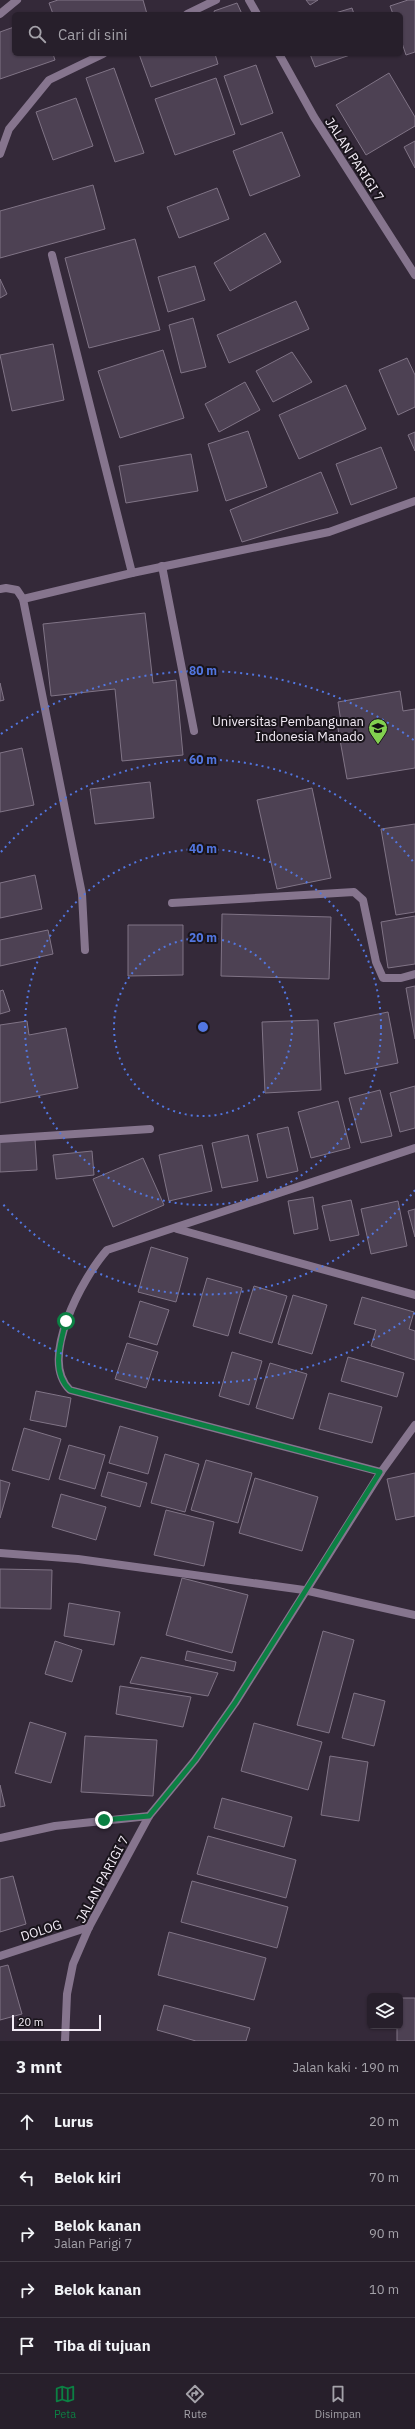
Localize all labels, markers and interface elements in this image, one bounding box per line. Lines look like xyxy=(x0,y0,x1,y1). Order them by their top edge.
search box xyxy=(12,12,403,56)
icon: search xyxy=(26,23,48,45)
text: Cari di sini xyxy=(58,25,127,44)
street label: JALAN PARIGI 7 xyxy=(321,114,388,204)
text: 80 m xyxy=(189,663,217,678)
place label: Universitas Pembangunan Indonesia Manado xyxy=(212,713,364,745)
school or university icon: Universitas Pembangunan Indonesia Manado xyxy=(367,717,389,745)
text: 60 m xyxy=(189,752,217,767)
text: 40 m xyxy=(189,841,217,856)
text: 20 m xyxy=(189,930,217,945)
centre of rings xyxy=(196,1020,210,1034)
route start xyxy=(57,1312,75,1330)
route end xyxy=(95,1811,113,1829)
street label: JALAN PARIGI 7 xyxy=(72,1833,133,1926)
street label: DOLOG xyxy=(18,1916,64,1945)
map controls xyxy=(367,1993,403,2029)
button: layers xyxy=(367,1993,403,2029)
scale bar xyxy=(12,2013,101,2032)
text: 20 m xyxy=(18,2015,43,2029)
text: 3 mnt xyxy=(16,2056,62,2078)
text: Jalan kaki · 190 m xyxy=(292,2059,399,2076)
icon: ahead xyxy=(16,2111,38,2133)
text: Lurus xyxy=(54,2112,93,2131)
text: 20 m xyxy=(369,2113,399,2130)
icon: left xyxy=(16,2167,38,2189)
text: Belok kiri xyxy=(54,2168,121,2187)
text: 70 m xyxy=(369,2169,399,2186)
text: Belok kanan xyxy=(54,2216,141,2235)
icon: right xyxy=(16,2223,38,2245)
text: 90 m xyxy=(369,2225,399,2242)
text: Jalan Parigi 7 xyxy=(54,2235,132,2252)
icon: right xyxy=(16,2279,38,2301)
text: Belok kanan xyxy=(54,2280,141,2299)
text: 10 m xyxy=(369,2281,399,2298)
icon: arrive xyxy=(16,2335,38,2357)
text: Tiba di tujuan xyxy=(54,2336,151,2355)
tab: Peta xyxy=(54,2383,76,2421)
tab: Rute xyxy=(184,2383,207,2421)
tab: Disimpan xyxy=(315,2383,361,2421)

